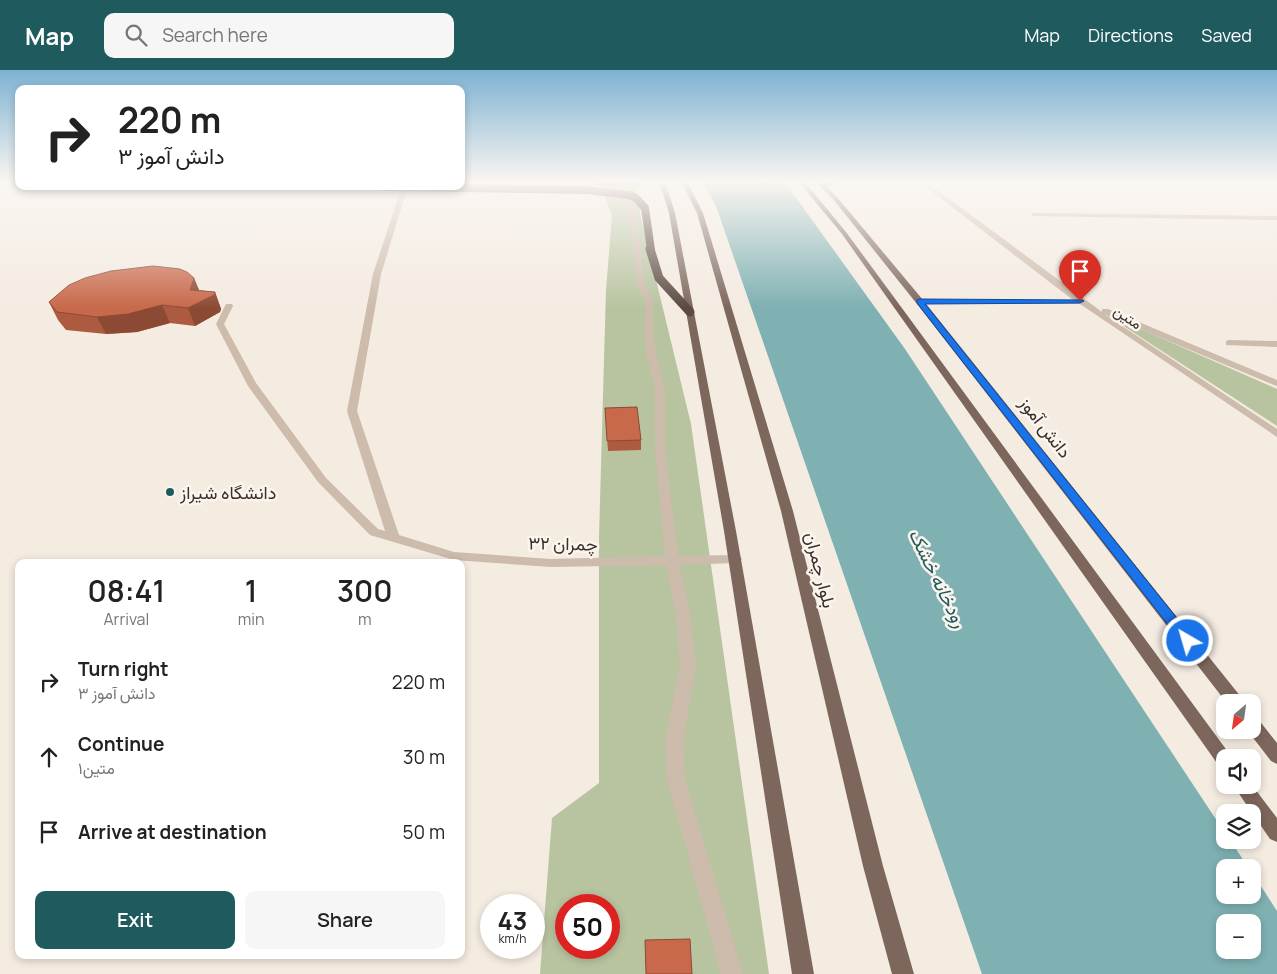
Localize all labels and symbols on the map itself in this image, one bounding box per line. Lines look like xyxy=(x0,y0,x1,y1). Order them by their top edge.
pin xyxy=(1059,250,1101,301)
street label: متین xyxy=(1110,300,1146,334)
street label: دانش آموز xyxy=(1014,391,1078,463)
place label: دانشگاه شیراز xyxy=(179,480,276,504)
marker: دانشگاه شیراز xyxy=(164,486,176,498)
water label: رودخانه خشک xyxy=(903,524,973,632)
street label: ۳۲ چمران xyxy=(528,530,598,557)
street label: بلوار چمران xyxy=(799,530,842,611)
position arrow xyxy=(1161,614,1213,666)
north arrow xyxy=(1216,694,1261,739)
speed limit sign: 50 xyxy=(555,894,620,959)

